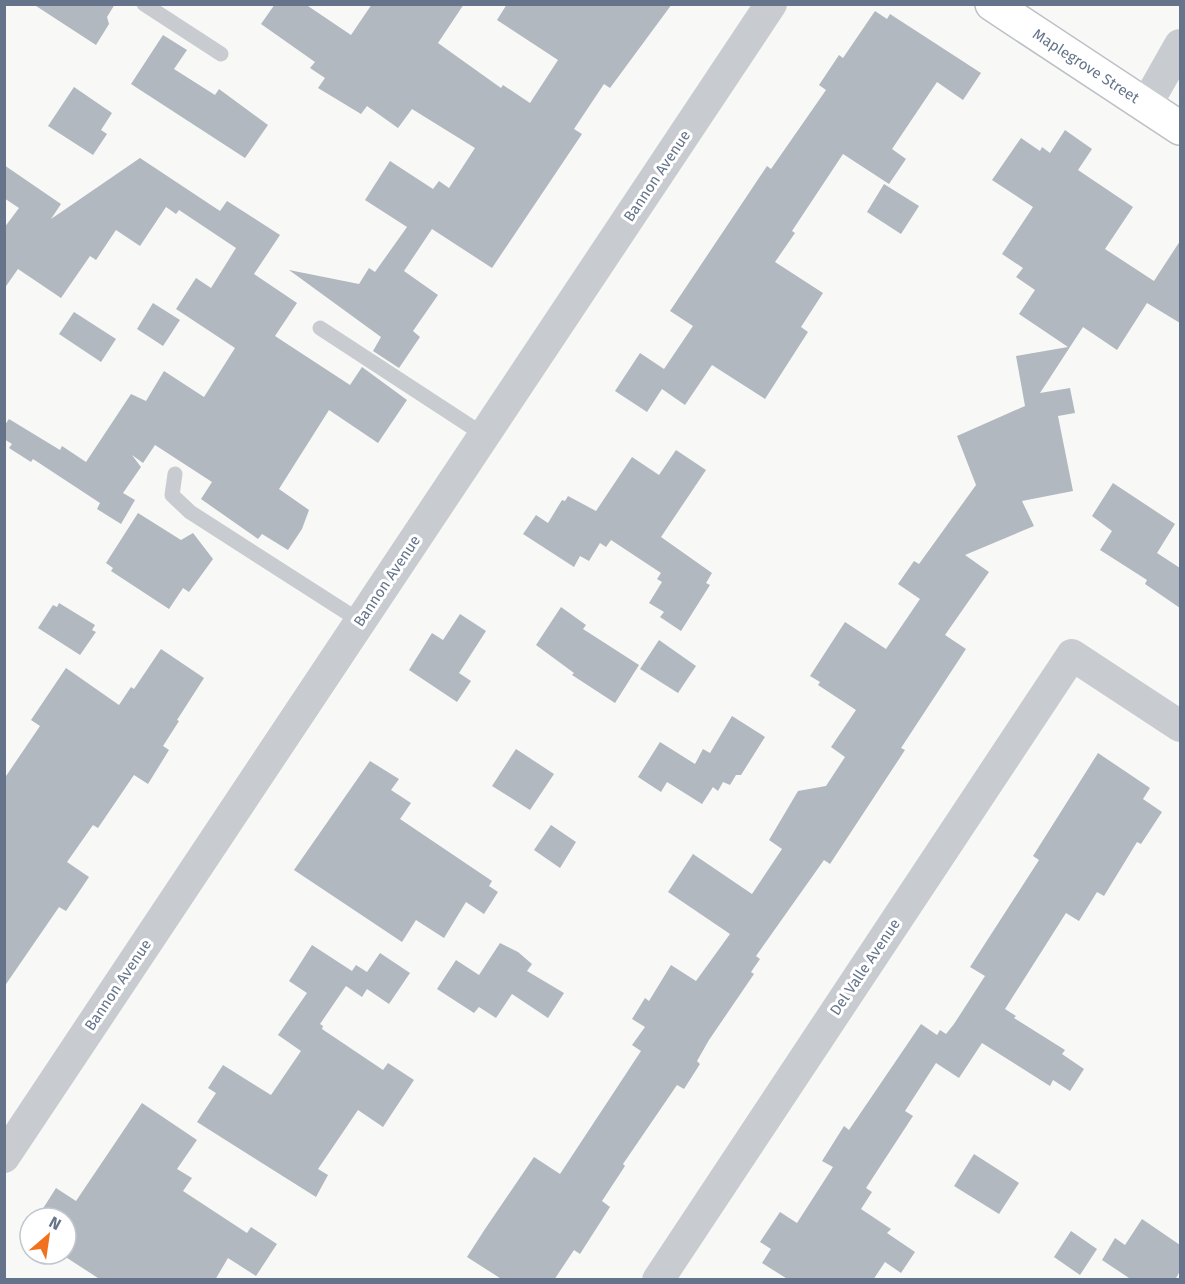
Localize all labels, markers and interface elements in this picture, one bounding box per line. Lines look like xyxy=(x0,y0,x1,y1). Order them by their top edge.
street label: Maplegrove Street xyxy=(1029,25,1143,107)
street label: Bannon Avenue xyxy=(620,127,694,225)
street label: Bannon Avenue xyxy=(350,532,424,630)
street label: Del Valle Avenue xyxy=(826,915,904,1019)
street label: Bannon Avenue xyxy=(81,936,155,1034)
north arrow xyxy=(18,1206,78,1266)
text: N xyxy=(46,1212,64,1234)

